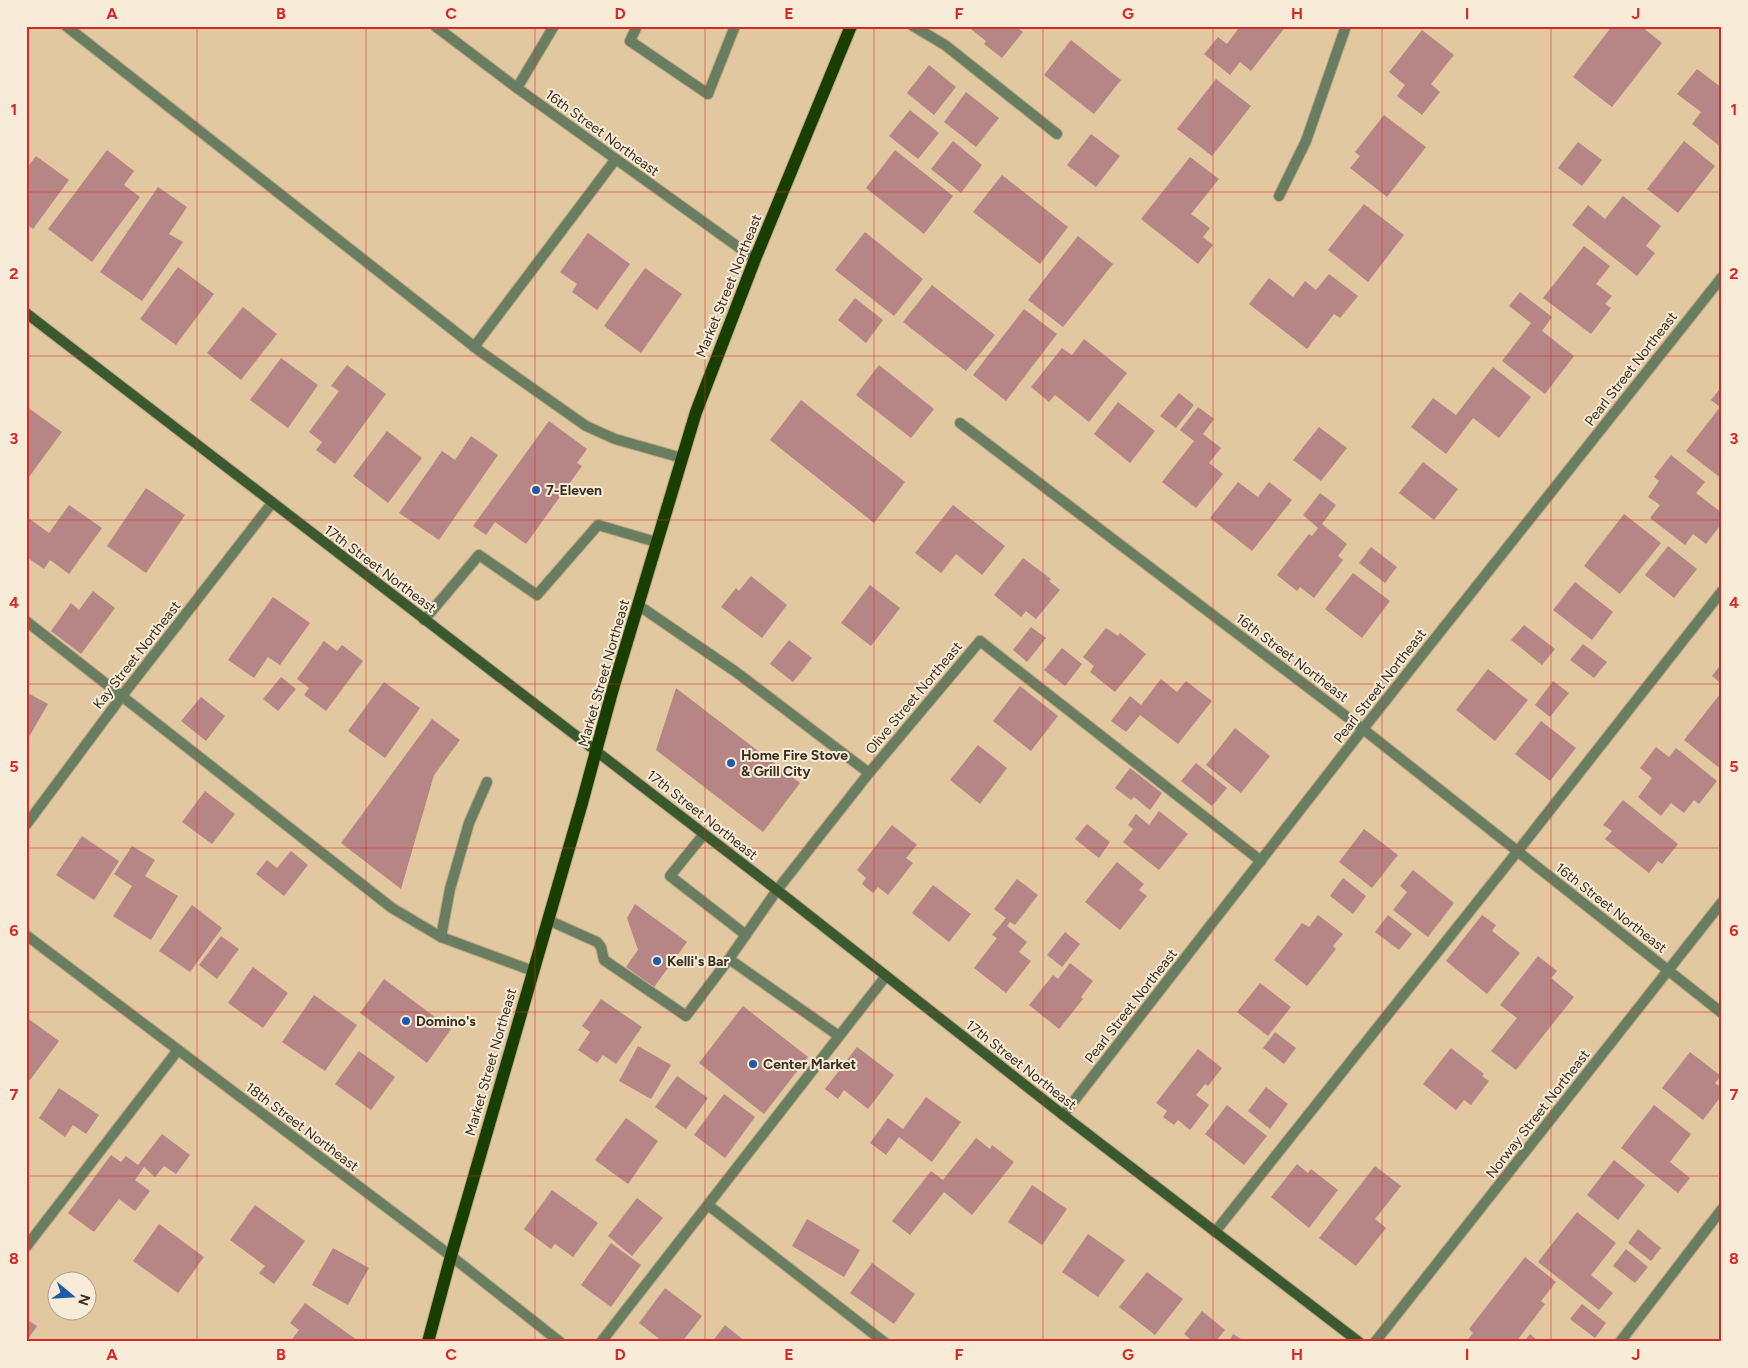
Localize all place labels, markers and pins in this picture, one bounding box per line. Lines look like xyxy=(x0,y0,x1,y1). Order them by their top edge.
place label: 7-Eleven xyxy=(546,482,602,499)
marker: 7-Eleven xyxy=(530,484,542,496)
place label: Home Fire Stove & Grill City xyxy=(741,747,848,780)
marker: Home Fire Stove & Grill City xyxy=(725,757,737,769)
place label: Kelli's Bar xyxy=(667,953,730,970)
marker: Kelli's Bar xyxy=(651,955,663,967)
place label: Domino's xyxy=(416,1013,476,1030)
marker: Domino's xyxy=(400,1015,412,1027)
place label: Center Market xyxy=(763,1056,856,1073)
marker: Center Market xyxy=(747,1058,759,1070)

